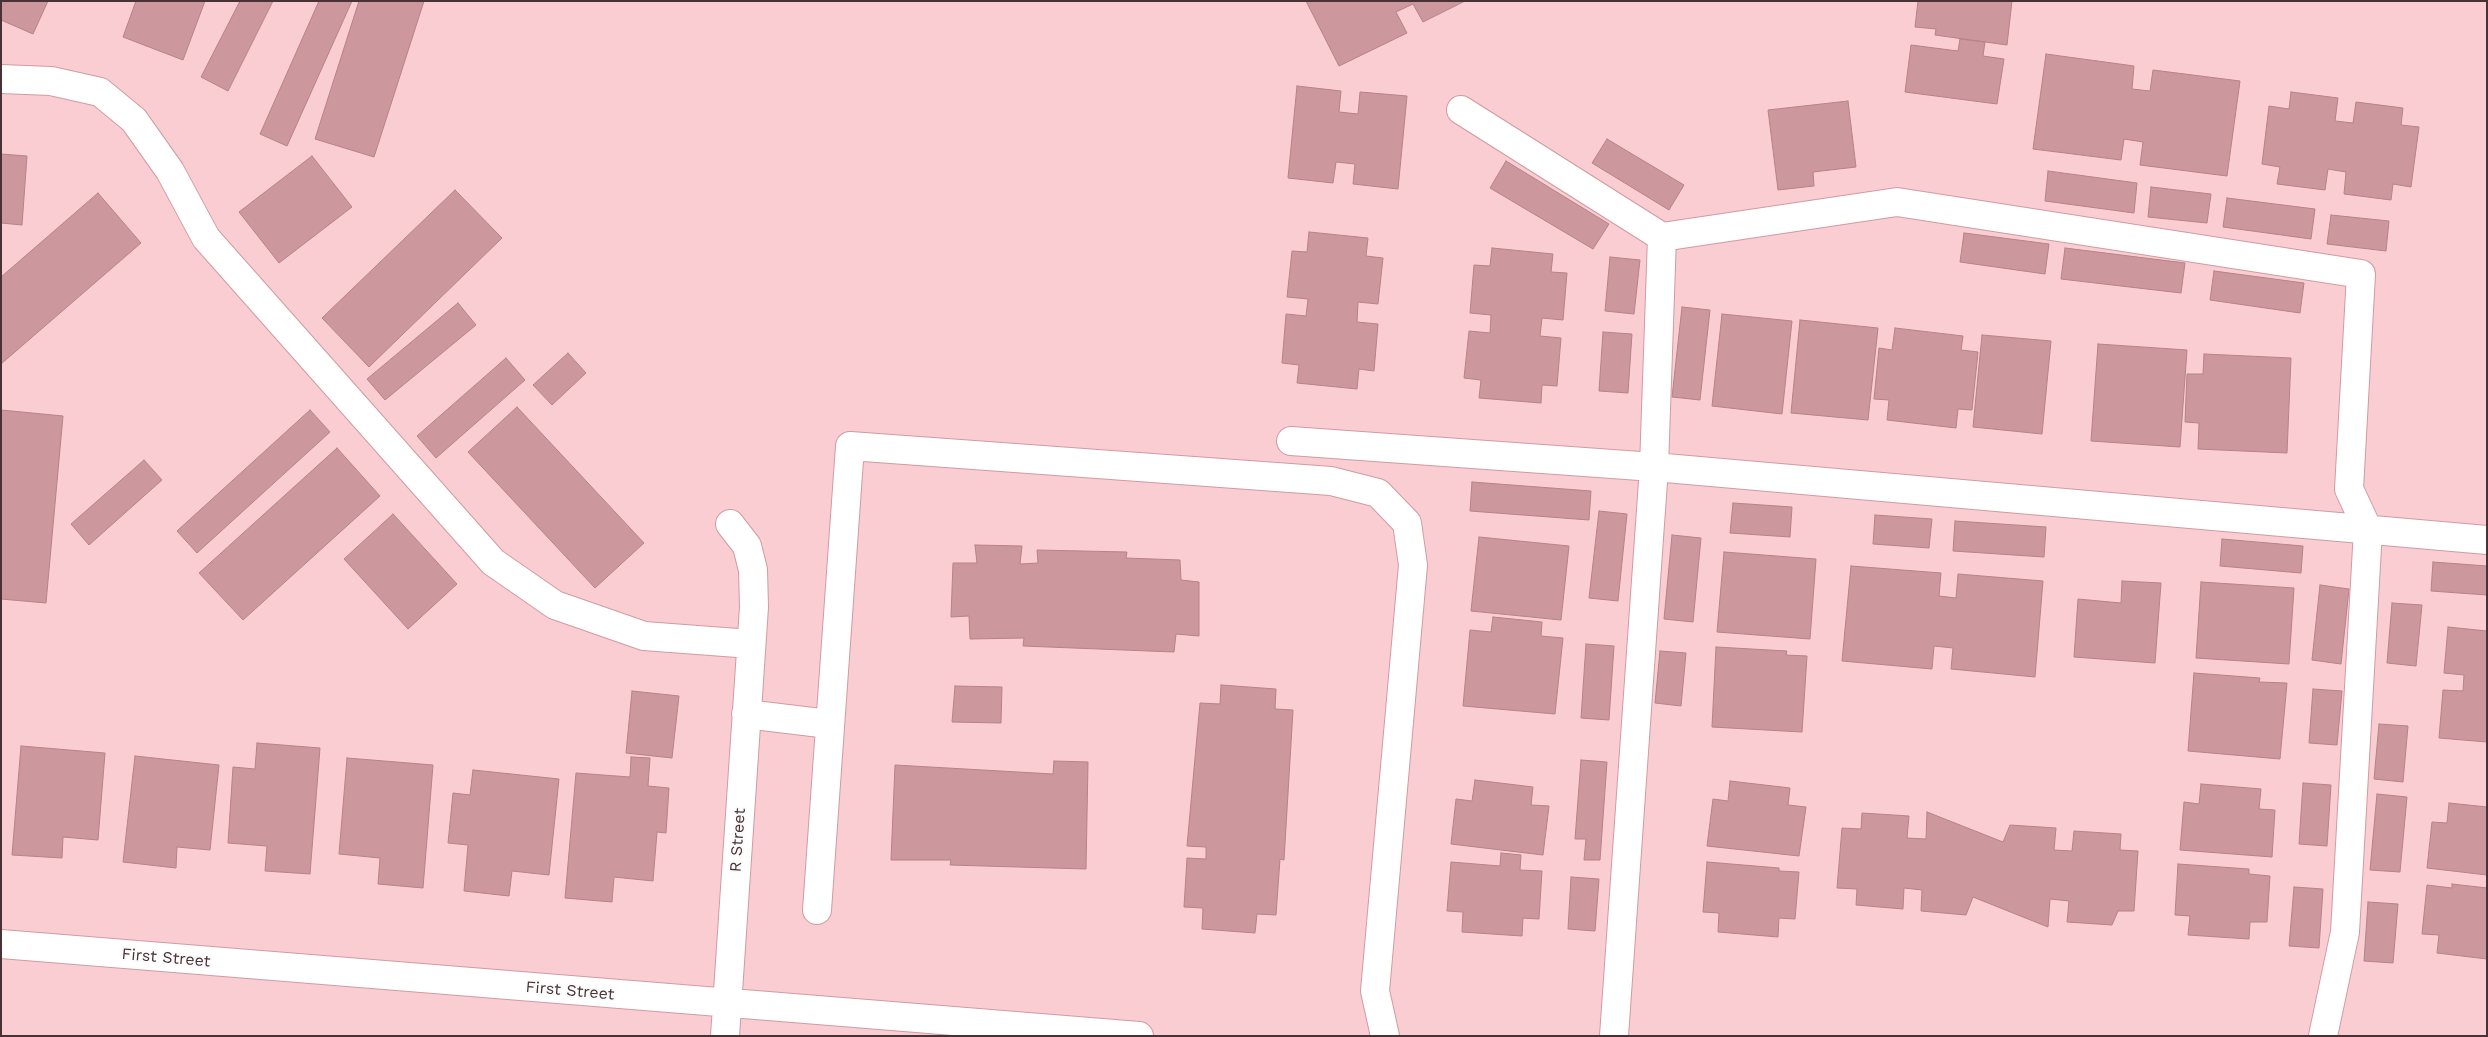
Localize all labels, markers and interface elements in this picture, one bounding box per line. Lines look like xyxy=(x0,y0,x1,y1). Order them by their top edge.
street label: R Street xyxy=(726,807,750,873)
street label: First Street xyxy=(121,945,211,971)
street label: First Street xyxy=(525,978,615,1004)

